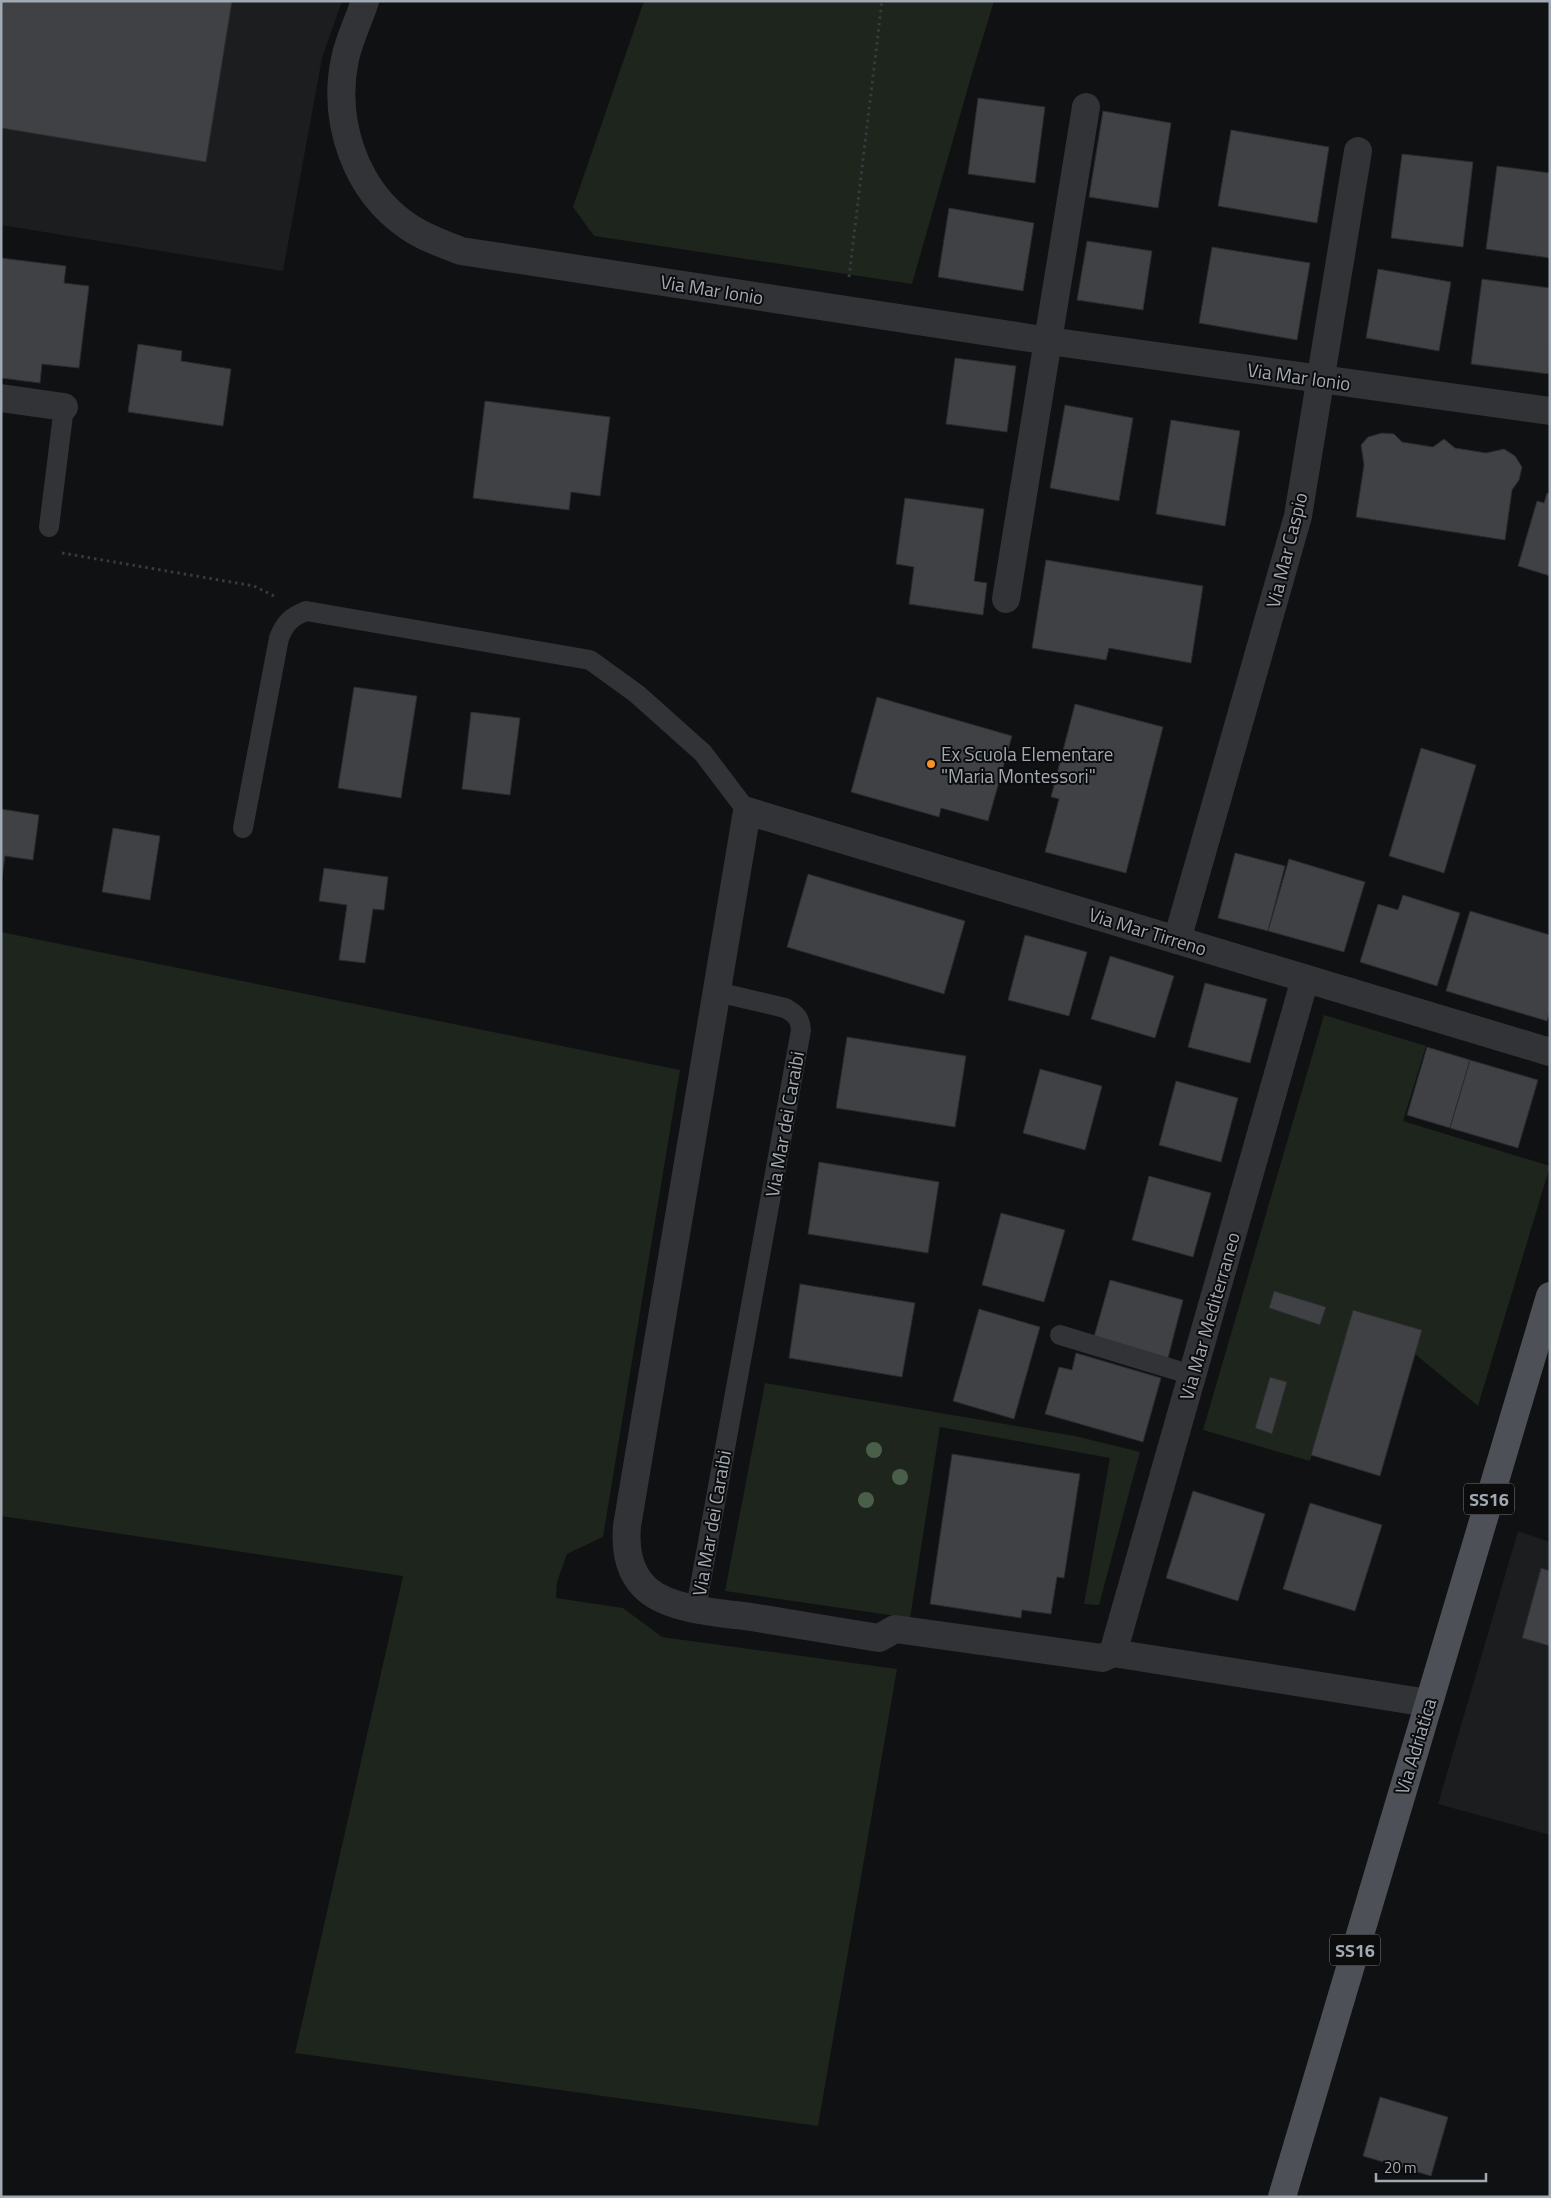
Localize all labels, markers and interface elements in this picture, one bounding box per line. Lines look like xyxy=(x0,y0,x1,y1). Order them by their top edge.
street label: Via Mar Ionio xyxy=(658,267,766,311)
street label: Via Mar Ionio xyxy=(1245,354,1353,398)
street label: Via Mar Caspio xyxy=(1258,489,1314,611)
place label: Ex Scuola Elementare "Maria Montessori" xyxy=(941,739,1113,790)
marker: Ex Scuola Elementare "Maria Montessori" xyxy=(925,758,937,770)
street label: Via Mar Tirreno xyxy=(1085,899,1211,963)
street label: Via Mar dei Caraibi xyxy=(757,1049,811,1199)
street label: Via Mar Mediterraneo xyxy=(1171,1229,1247,1403)
street label: Via Mar dei Caraibi xyxy=(684,1448,738,1598)
road number: SS16 xyxy=(1464,1484,1514,1515)
street label: Via Adriatica xyxy=(1387,1694,1443,1798)
road number: SS16 xyxy=(1330,1934,1380,1966)
scale bar xyxy=(1376,2150,1486,2182)
text: 20 m xyxy=(1384,2156,1417,2179)

